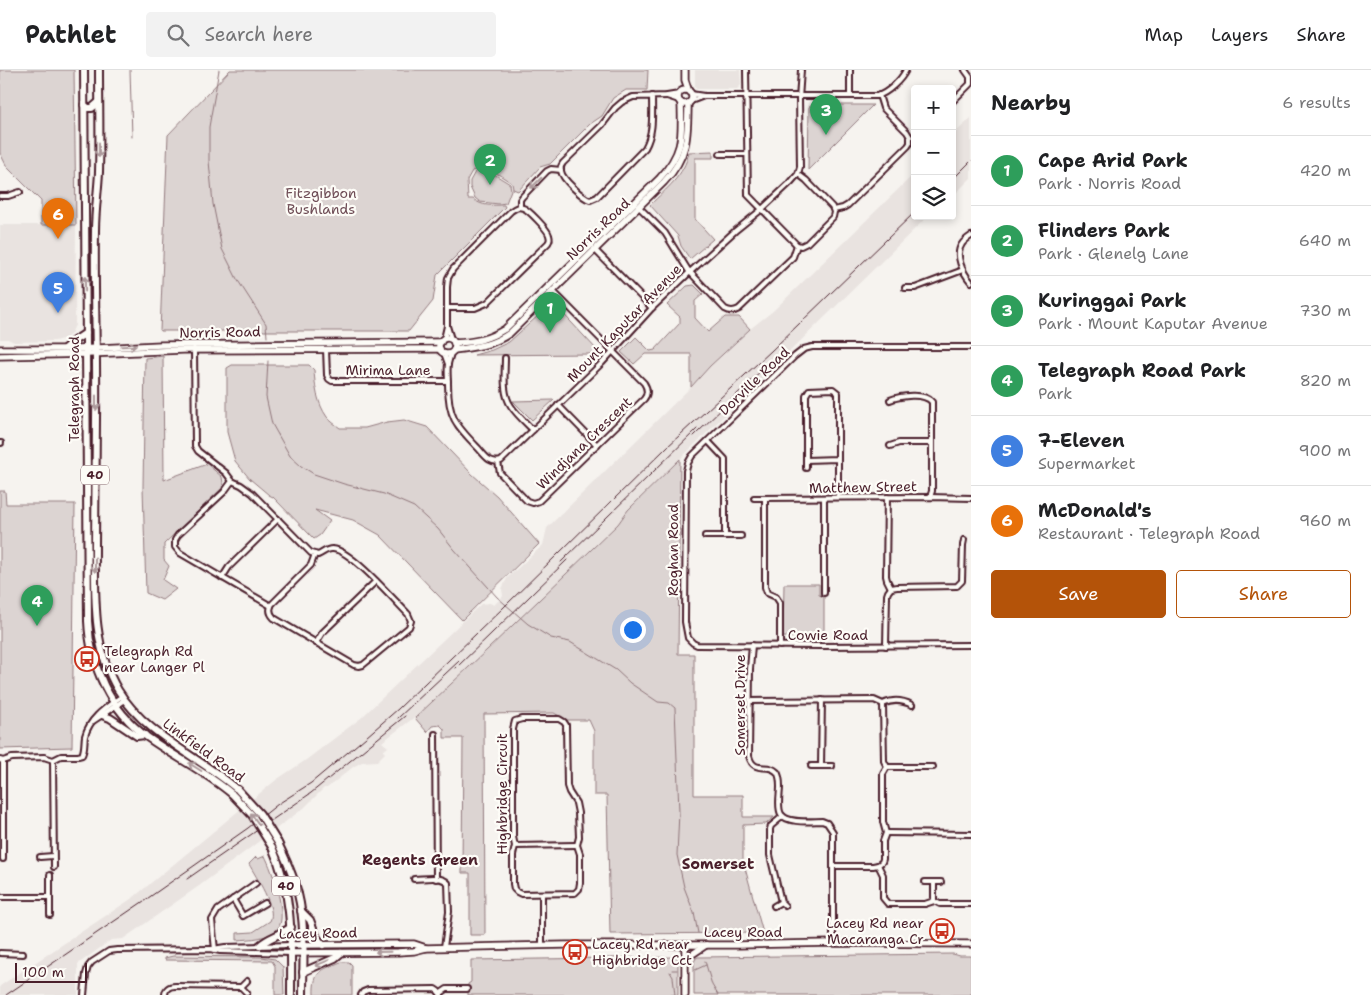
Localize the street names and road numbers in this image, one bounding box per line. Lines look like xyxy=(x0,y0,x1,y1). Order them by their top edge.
street label: Norris Road xyxy=(562,194,634,264)
street label: Mount Kaputar Avenue xyxy=(563,260,685,386)
street label: Norris Road xyxy=(179,322,261,342)
street label: Telegraph Road xyxy=(65,336,83,442)
street label: Dorville Road xyxy=(715,343,793,419)
street label: Mirima Lane xyxy=(345,361,431,379)
street label: Windjana Crescent xyxy=(532,393,636,493)
road number: 40 xyxy=(81,466,109,484)
street label: Matthew Street xyxy=(809,477,917,497)
street label: Roghan Road xyxy=(664,504,682,596)
street label: Cowie Road xyxy=(788,626,868,644)
street label: Somerset Drive xyxy=(731,654,749,756)
street label: Linkfield Road xyxy=(159,714,249,786)
street label: Highbridge Circuit xyxy=(493,733,511,855)
road number: 40 xyxy=(272,876,300,896)
street label: Lacey Road xyxy=(278,923,358,943)
street label: Lacey Road xyxy=(704,923,782,941)

